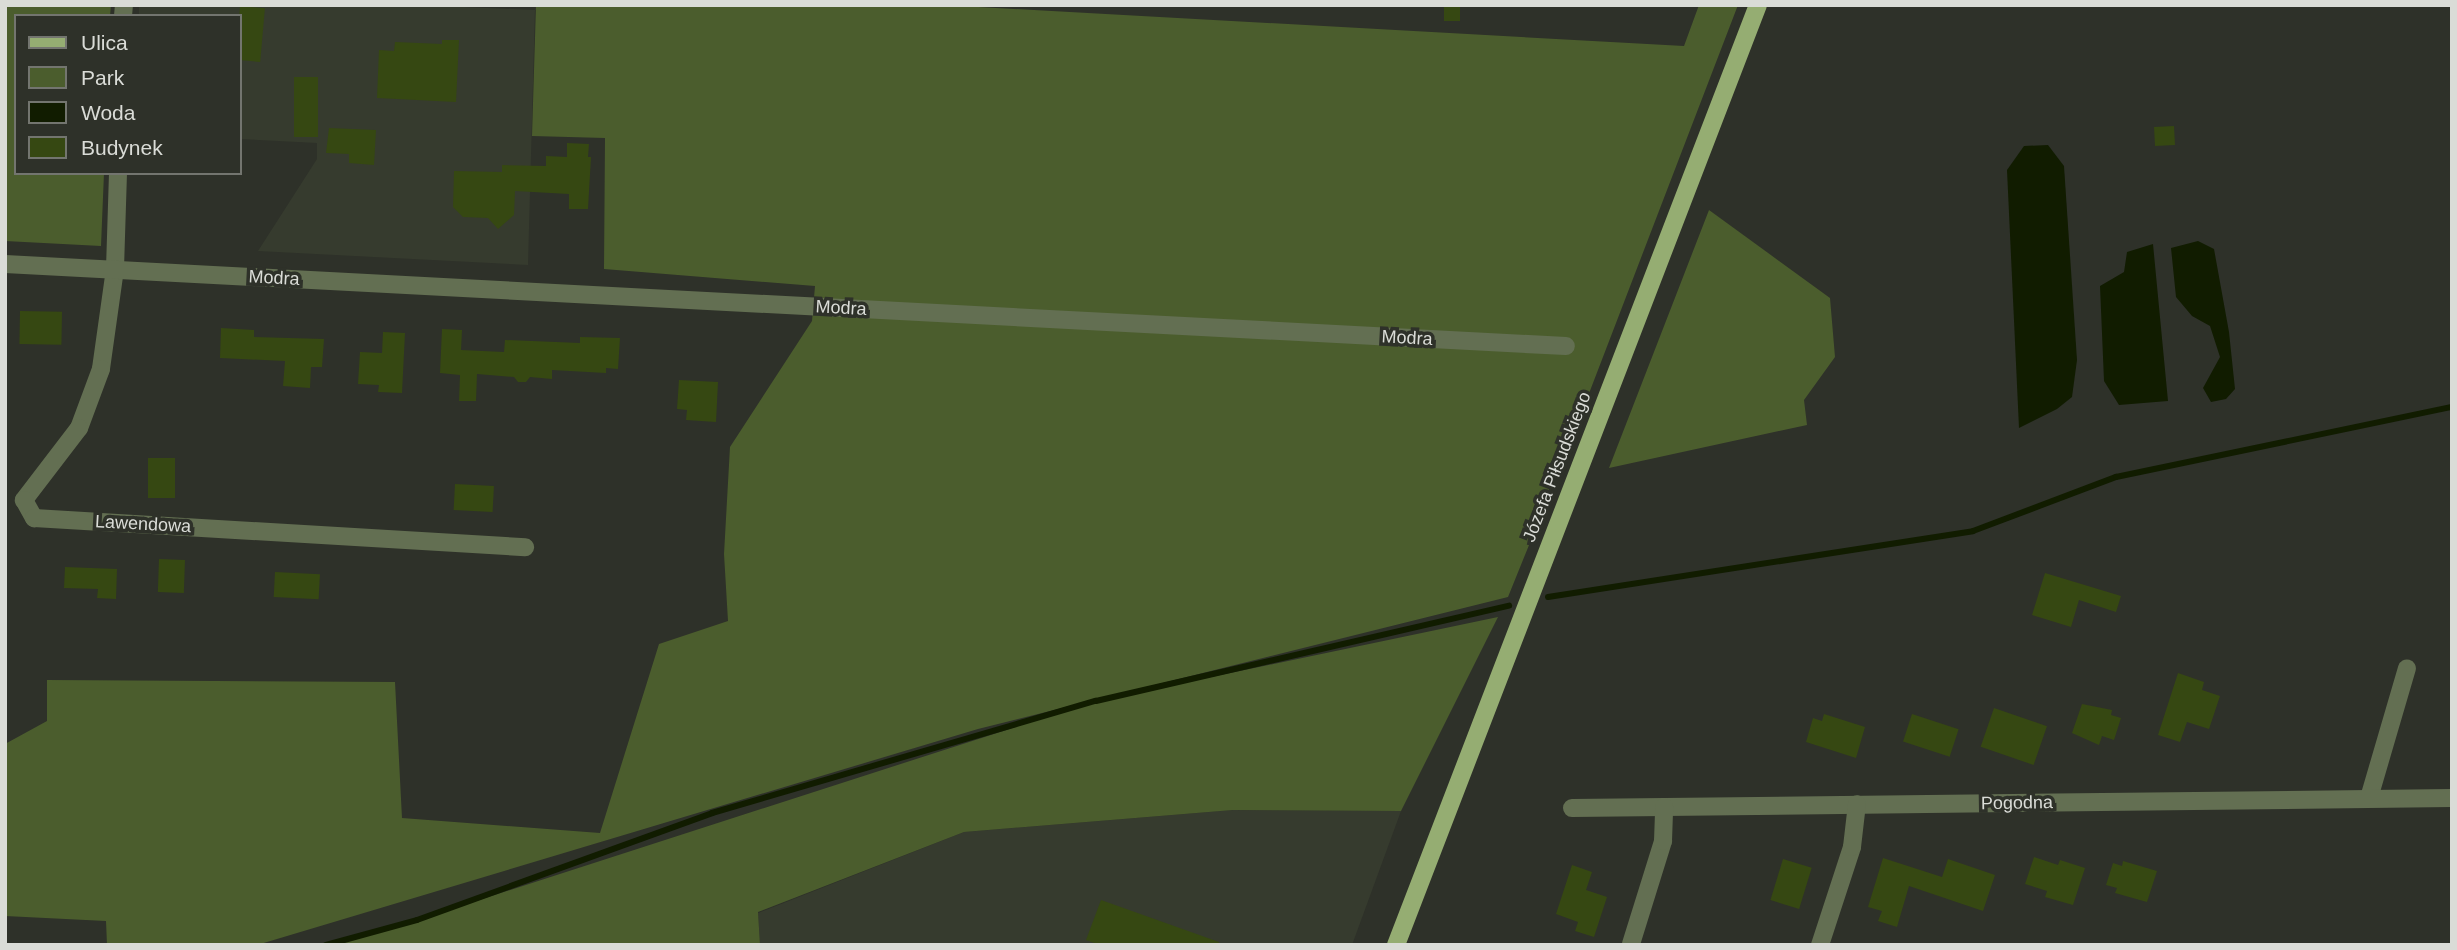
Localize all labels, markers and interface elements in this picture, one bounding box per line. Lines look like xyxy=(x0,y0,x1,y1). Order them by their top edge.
legend xyxy=(14,14,242,175)
text: Ulica xyxy=(81,31,128,54)
text: Park xyxy=(81,66,124,89)
text: Woda xyxy=(81,101,135,124)
text: Budynek xyxy=(81,136,163,159)
street label: Modra xyxy=(248,266,300,290)
street label: Modra xyxy=(815,296,867,320)
street label: Modra xyxy=(1381,326,1433,350)
street label: Józefa Piłsudskiego xyxy=(1518,389,1596,545)
street label: Lawendowa xyxy=(94,511,192,537)
street label: Pogodna xyxy=(1981,792,2053,814)

